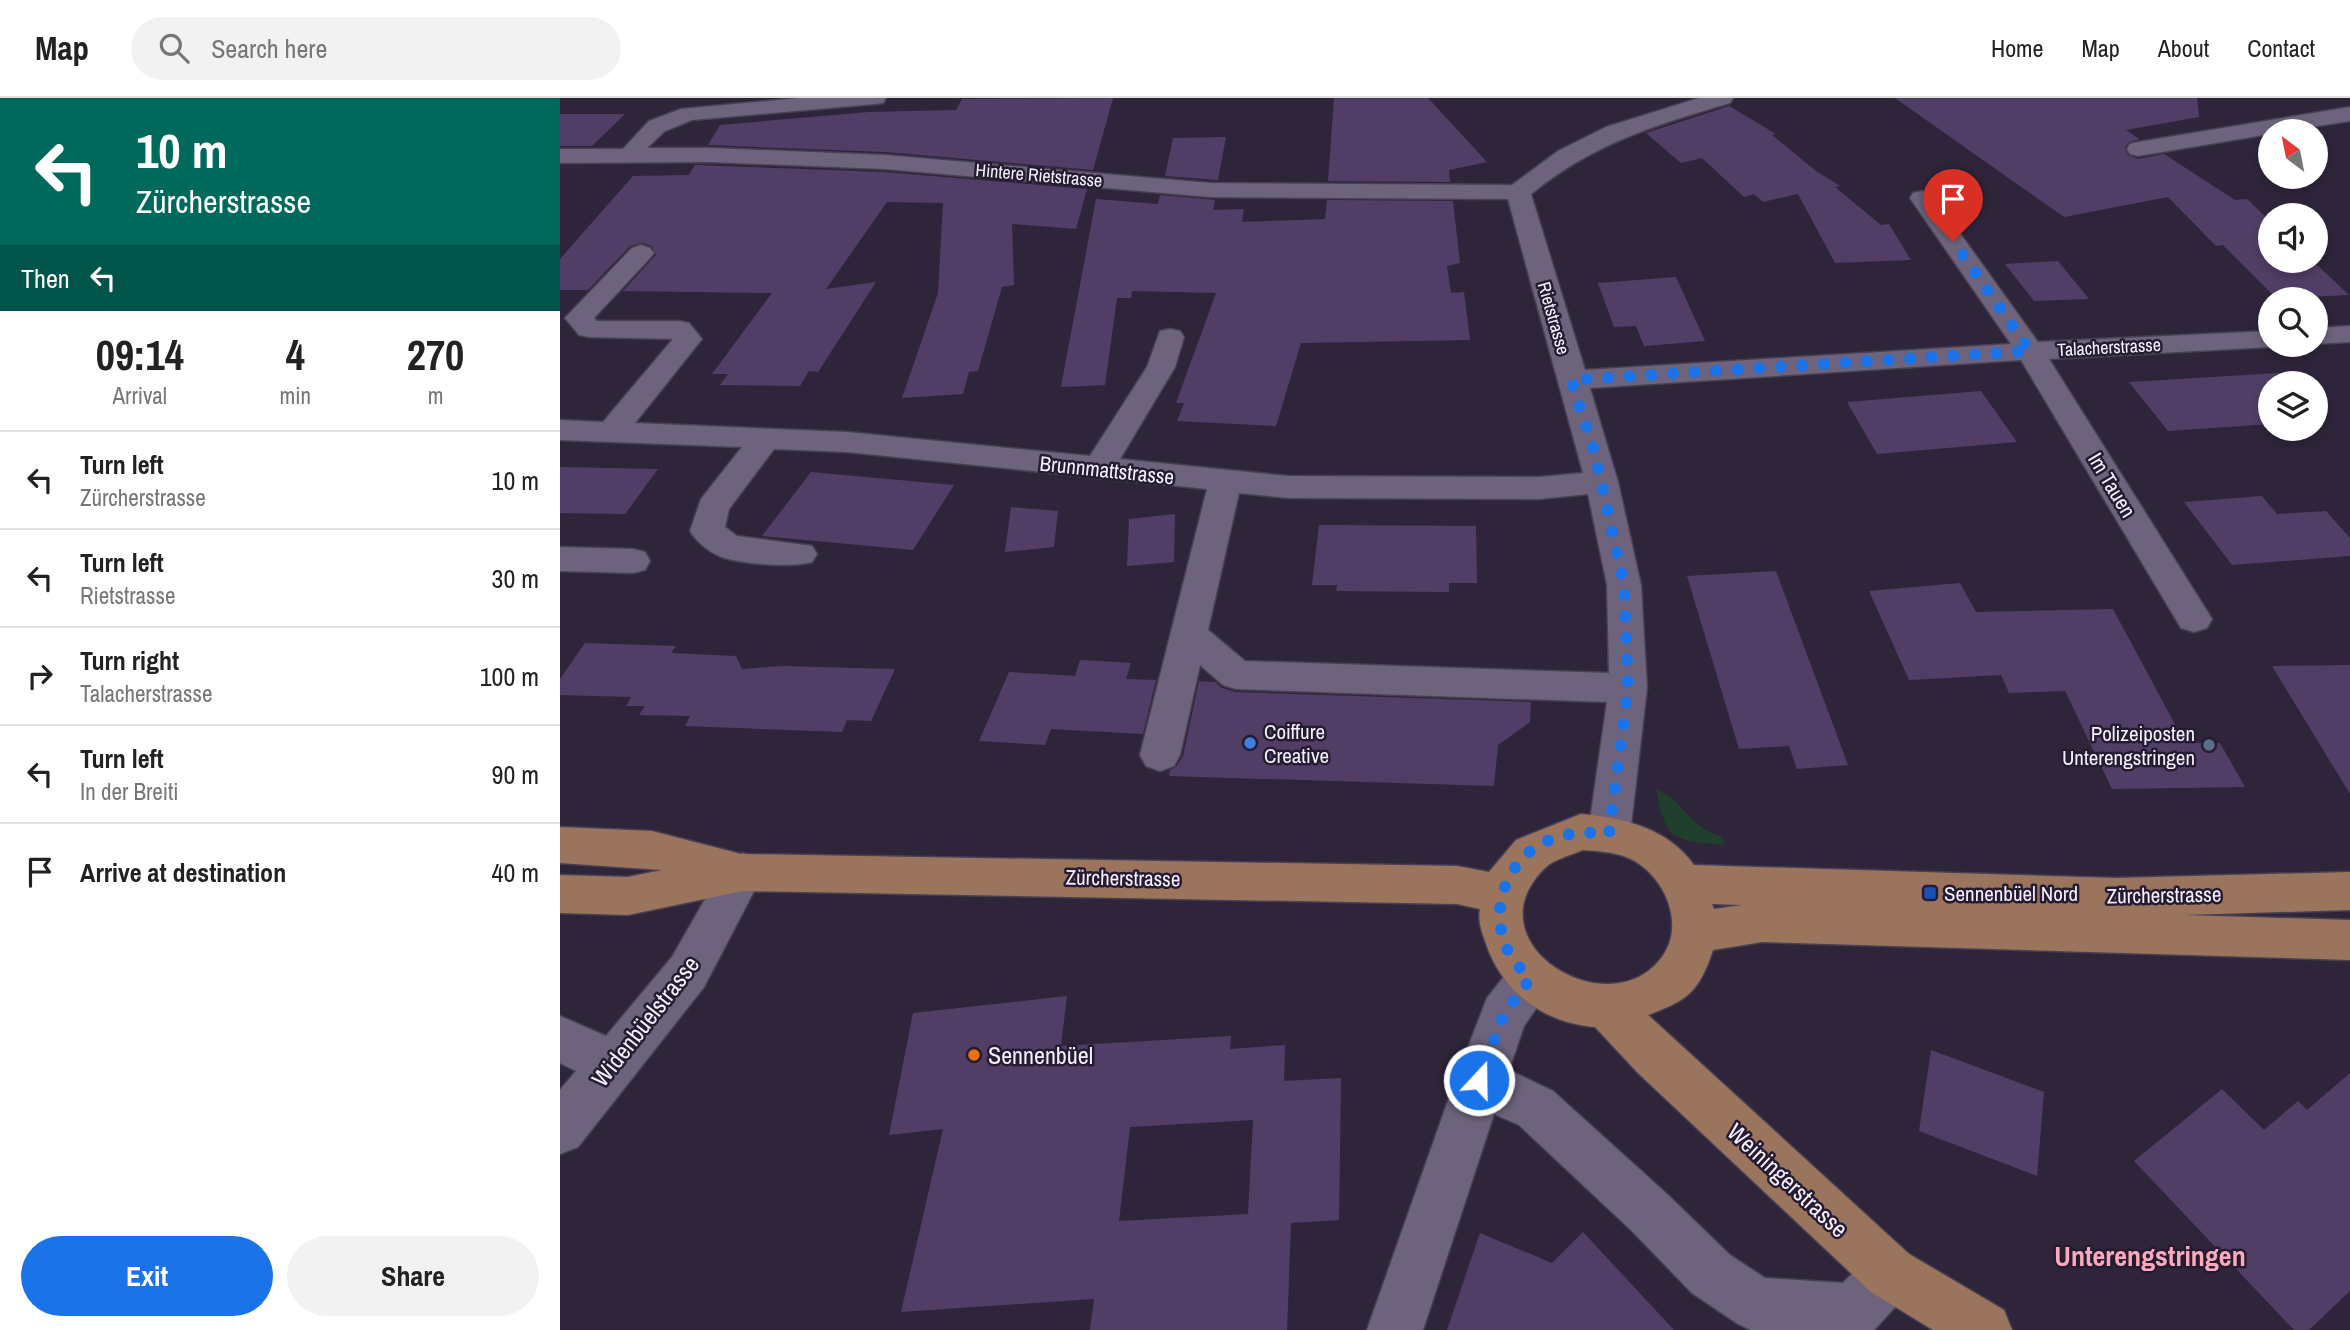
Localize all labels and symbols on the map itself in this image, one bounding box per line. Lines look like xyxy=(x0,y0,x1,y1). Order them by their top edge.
north arrow xyxy=(2258,119,2328,189)
street label: Hintere Rietstrasse xyxy=(975,157,1103,193)
pin xyxy=(1923,169,1983,241)
street label: Rietstrasse xyxy=(1532,279,1576,357)
street label: Talacherstrasse xyxy=(2057,332,2161,362)
street label: Im Tauen xyxy=(2081,447,2143,523)
street label: Brunnmattstrasse xyxy=(1038,449,1176,491)
place label: Coiffure Creative xyxy=(1264,717,1329,770)
place label: Polizeiposten Unterengstringen xyxy=(2062,719,2195,772)
marker: Coiffure Creative xyxy=(1242,735,1258,751)
marker: Polizeiposten Unterengstringen xyxy=(2201,737,2217,753)
street label: Zürcherstrasse xyxy=(1065,863,1181,893)
place label: Sennenbüel Nord xyxy=(1944,879,2078,908)
street label: Zürcherstrasse xyxy=(2106,880,2222,910)
marker: Sennenbüel Nord xyxy=(1922,885,1938,901)
street label: Widenbüelstrasse xyxy=(584,949,706,1093)
place label: Sennenbüel xyxy=(988,1039,1093,1071)
position arrow xyxy=(1442,1043,1516,1117)
marker: Sennenbüel xyxy=(966,1047,982,1063)
street label: Weiningerstrasse xyxy=(1721,1116,1855,1244)
district label: Unterengstringen xyxy=(2054,1237,2246,1275)

